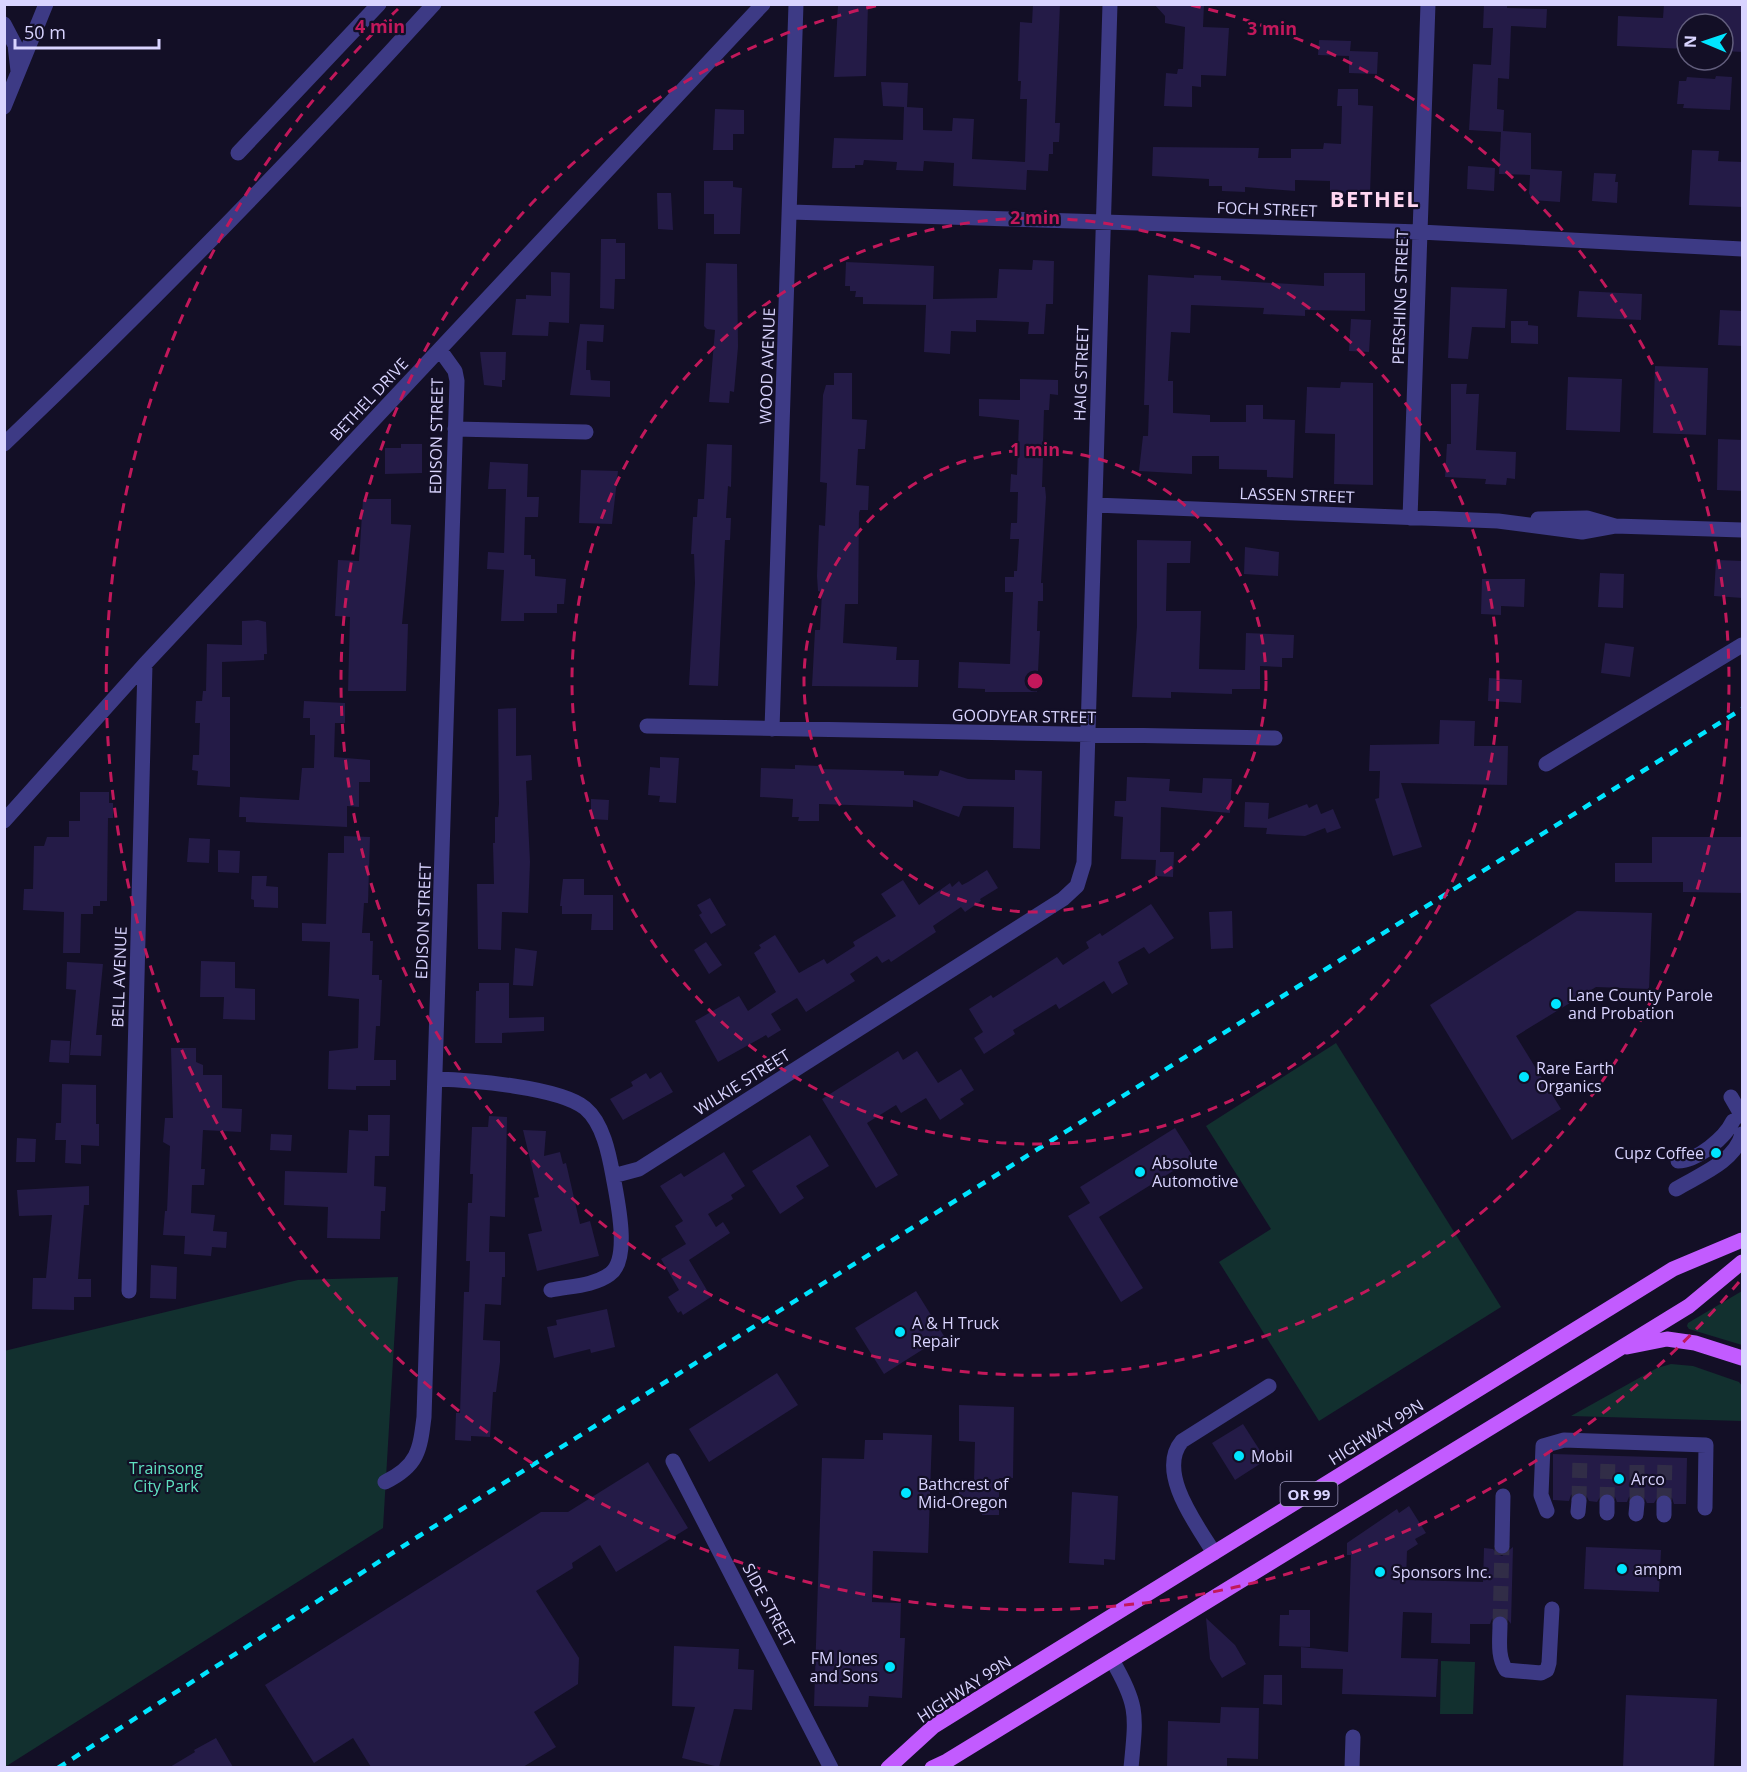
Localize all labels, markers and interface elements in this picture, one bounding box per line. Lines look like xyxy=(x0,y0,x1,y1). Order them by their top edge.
scale bar xyxy=(15,12,159,50)
north arrow xyxy=(1675,12,1735,72)
text: 4 min xyxy=(355,14,405,38)
text: 3 min xyxy=(1247,16,1297,40)
text: 50 m xyxy=(24,20,66,44)
text: N xyxy=(1679,35,1701,48)
district label: BETHEL xyxy=(1330,183,1420,213)
street label: FOCH STREET xyxy=(1216,196,1318,222)
text: 2 min xyxy=(1010,205,1060,229)
street label: PERSHING STREET xyxy=(1387,229,1413,365)
street label: WOOD AVENUE xyxy=(754,307,780,425)
street label: HAIG STREET xyxy=(1068,324,1094,421)
street label: BETHEL DRIVE xyxy=(325,353,413,445)
street label: EDISON STREET xyxy=(424,377,448,494)
text: 1 min xyxy=(1010,437,1060,461)
street label: LASSEN STREET xyxy=(1239,482,1355,508)
centre of rings xyxy=(1025,671,1045,691)
street label: GOODYEAR STREET xyxy=(952,704,1096,728)
street label: EDISON STREET xyxy=(410,862,436,980)
street label: BELL AVENUE xyxy=(106,926,132,1028)
place label: Lane County Parole and Probation xyxy=(1568,984,1713,1024)
marker: Lane County Parole and Probation xyxy=(1549,997,1563,1011)
street label: WILKIE STREET xyxy=(690,1044,794,1120)
place label: Rare Earth Organics xyxy=(1536,1057,1614,1097)
marker: Rare Earth Organics xyxy=(1517,1070,1531,1084)
place label: Cupz Coffee xyxy=(1614,1142,1704,1164)
marker: Cupz Coffee xyxy=(1709,1146,1723,1160)
place label: Absolute Automotive xyxy=(1152,1152,1238,1192)
marker: Absolute Automotive xyxy=(1133,1165,1147,1179)
place label: A & H Truck Repair xyxy=(912,1312,1000,1352)
marker: A & H Truck Repair xyxy=(893,1325,907,1339)
street label: HIGHWAY 99N xyxy=(1324,1394,1428,1470)
place label: Mobil xyxy=(1251,1445,1293,1467)
marker: Mobil xyxy=(1232,1449,1246,1463)
park label: Trainsong City Park xyxy=(129,1457,203,1497)
place label: Arco xyxy=(1631,1468,1665,1490)
marker: Arco xyxy=(1612,1472,1626,1486)
place label: Bathcrest of Mid-Oregon xyxy=(918,1473,1010,1513)
road number: OR 99 xyxy=(1280,1482,1338,1506)
marker: Bathcrest of Mid-Oregon xyxy=(899,1486,913,1500)
place label: ampm xyxy=(1634,1558,1682,1580)
street label: SIDE STREET xyxy=(738,1559,800,1651)
place label: Sponsors Inc. xyxy=(1392,1561,1492,1583)
marker: ampm xyxy=(1615,1562,1629,1576)
marker: Sponsors Inc. xyxy=(1373,1565,1387,1579)
place label: FM Jones and Sons xyxy=(810,1647,878,1687)
street label: HIGHWAY 99N xyxy=(913,1650,1015,1728)
marker: FM Jones and Sons xyxy=(883,1660,897,1674)

